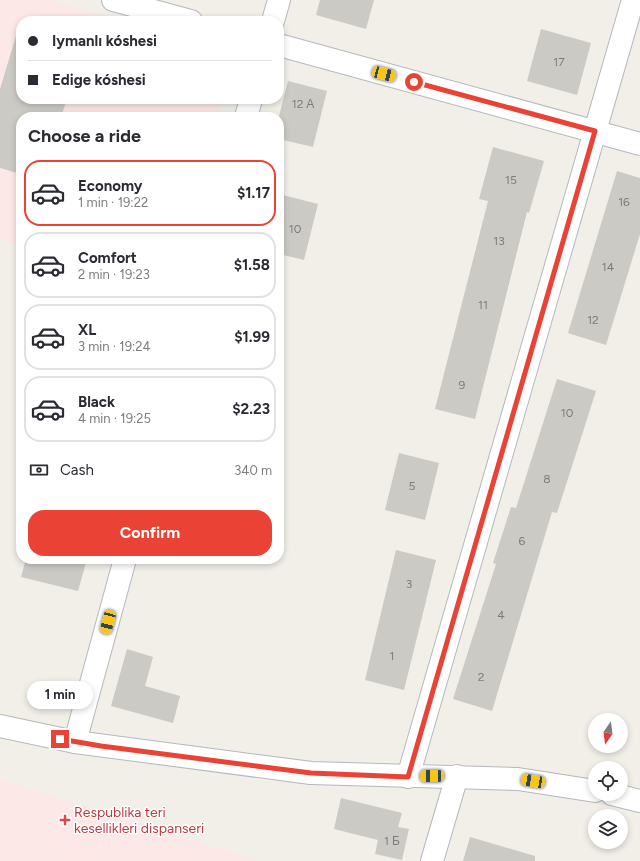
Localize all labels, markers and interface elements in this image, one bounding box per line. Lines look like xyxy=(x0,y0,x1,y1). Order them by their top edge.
text: Iymanlı kóshesi xyxy=(52,32,157,50)
house number: 17 xyxy=(553,55,565,69)
car xyxy=(371,65,397,83)
text: Edige kóshesi xyxy=(52,71,146,89)
route start xyxy=(405,73,423,91)
house number: 12 А xyxy=(292,97,314,111)
text: Choose a ride xyxy=(28,125,141,147)
house number: 15 xyxy=(505,173,517,187)
icon: car xyxy=(30,175,66,211)
text: Economy xyxy=(78,177,143,195)
text: $1.17 xyxy=(237,184,270,202)
text: 1 min · 19:22 xyxy=(78,195,148,210)
house number: 16 xyxy=(618,195,630,209)
house number: 10 xyxy=(289,222,302,236)
house number: 13 xyxy=(493,234,505,248)
icon: car xyxy=(30,247,66,283)
text: Comfort xyxy=(78,249,137,267)
text: $1.58 xyxy=(234,256,270,274)
house number: 14 xyxy=(602,260,615,274)
text: 2 min · 19:23 xyxy=(78,267,150,282)
house number: 11 xyxy=(478,298,488,312)
house number: 12 xyxy=(587,313,599,327)
icon: car xyxy=(30,319,66,355)
text: XL xyxy=(78,321,96,339)
text: $1.99 xyxy=(234,328,270,346)
text: 3 min · 19:24 xyxy=(78,339,151,354)
house number: 9 xyxy=(459,378,466,392)
icon: car xyxy=(30,391,66,427)
text: Black xyxy=(78,393,115,411)
text: $2.23 xyxy=(232,400,270,418)
house number: 10 xyxy=(561,406,574,420)
text: 4 min · 19:25 xyxy=(78,411,151,426)
icon: cash xyxy=(28,459,50,481)
text: Cash xyxy=(60,461,94,479)
text: 340 m xyxy=(234,463,272,478)
house number: 8 xyxy=(543,472,551,486)
house number: 5 xyxy=(409,479,416,493)
button: Confirm xyxy=(28,510,272,556)
house number: 6 xyxy=(519,534,526,548)
house number: 3 xyxy=(406,577,412,591)
house number: 4 xyxy=(497,608,505,622)
car xyxy=(99,609,117,635)
house number: 1 xyxy=(390,649,394,663)
house number: 2 xyxy=(478,670,484,684)
callout: 1 min xyxy=(27,681,93,709)
text: 1 min xyxy=(45,687,75,702)
north arrow xyxy=(588,713,628,753)
map controls xyxy=(588,713,628,849)
route end xyxy=(51,730,69,748)
button: locate xyxy=(588,761,628,801)
car xyxy=(420,770,444,782)
car xyxy=(520,773,546,789)
place label: Respublika teri kesellikleri dispanseri xyxy=(74,804,204,837)
button: layers xyxy=(588,809,628,849)
marker: Respublika teri kesellikleri dispanseri xyxy=(59,814,71,826)
house number: 1 Б xyxy=(384,834,400,848)

